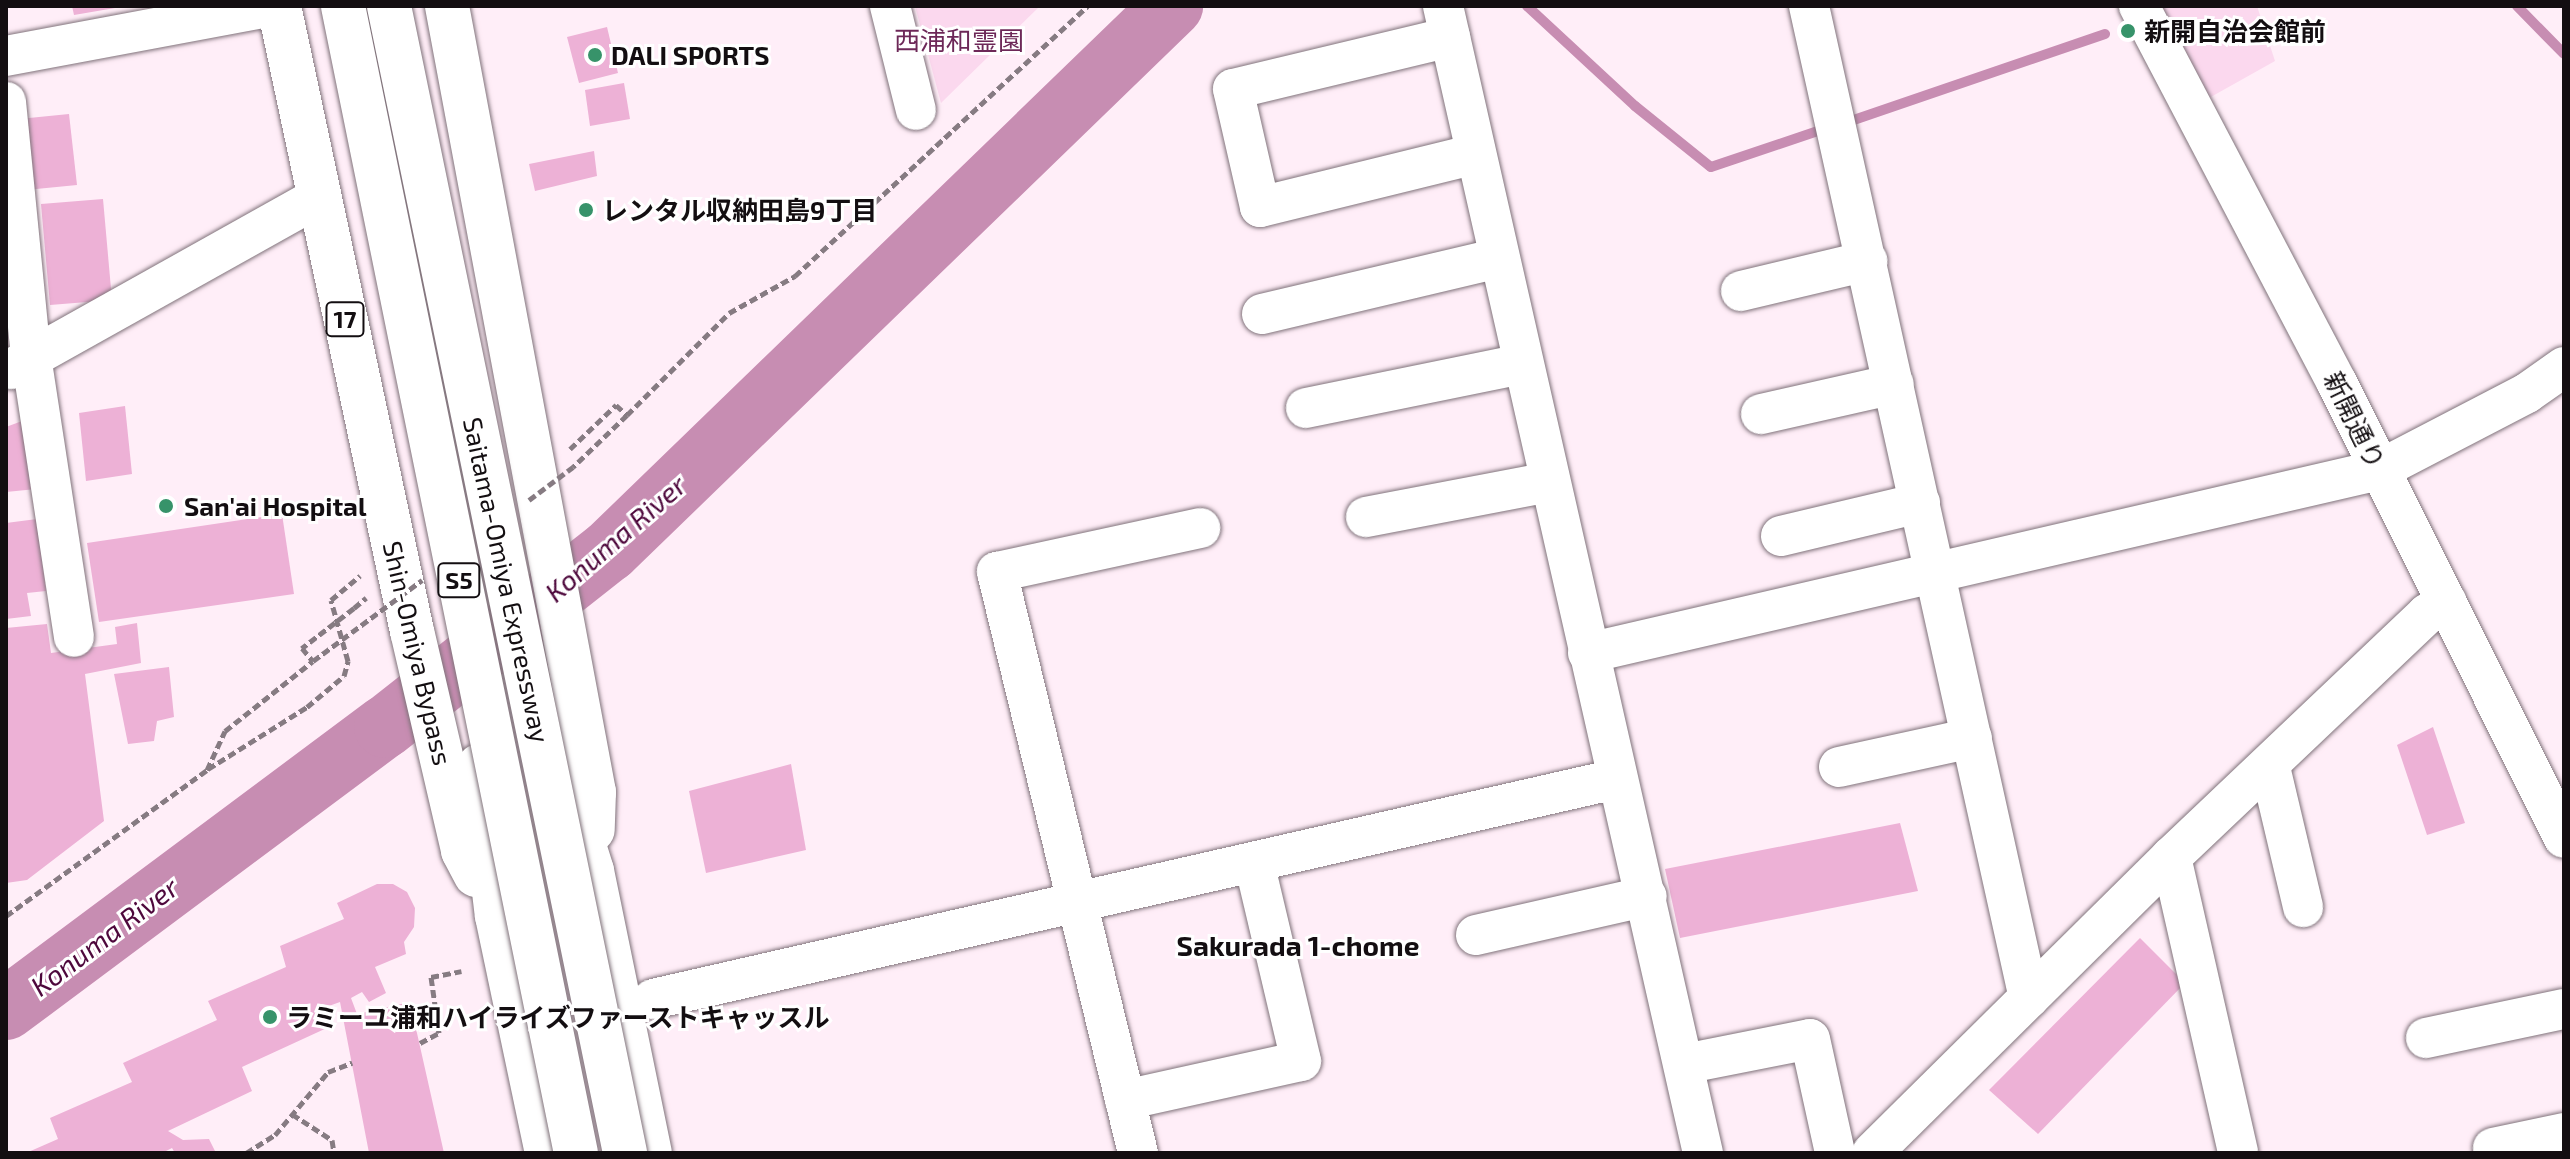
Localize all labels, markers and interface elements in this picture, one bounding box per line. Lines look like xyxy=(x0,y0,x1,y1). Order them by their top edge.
place label: 新開自治会館前 xyxy=(2144,15,2326,47)
marker: 新開自治会館前 xyxy=(2119,22,2137,40)
park label: 西浦和霊園 xyxy=(894,24,1024,56)
place label: DALI SPORTS xyxy=(611,39,769,71)
marker: DALI SPORTS xyxy=(586,46,604,64)
place label: レンタル収納田島9丁目 xyxy=(602,194,877,226)
marker: レンタル収納田島9丁目 xyxy=(577,201,595,219)
road number: 17 xyxy=(325,299,365,339)
street label: 新開通り xyxy=(2318,366,2392,474)
street label: Saitama-Omiya Expressway xyxy=(457,415,557,745)
water label: Konuma River xyxy=(538,468,692,608)
place label: San'ai Hospital xyxy=(184,490,366,522)
marker: San'ai Hospital xyxy=(155,495,177,517)
street label: Shin-Omiya Bypass xyxy=(377,538,459,768)
road number: S5 xyxy=(437,560,481,600)
water label: Konuma River xyxy=(24,870,184,1002)
district label: Sakurada 1-chome xyxy=(1177,928,1419,962)
place label: ラミーユ浦和ハイライズファーストキャッスル xyxy=(286,1001,832,1033)
marker: ラミーユ浦和ハイライズファーストキャッスル xyxy=(261,1008,279,1026)

